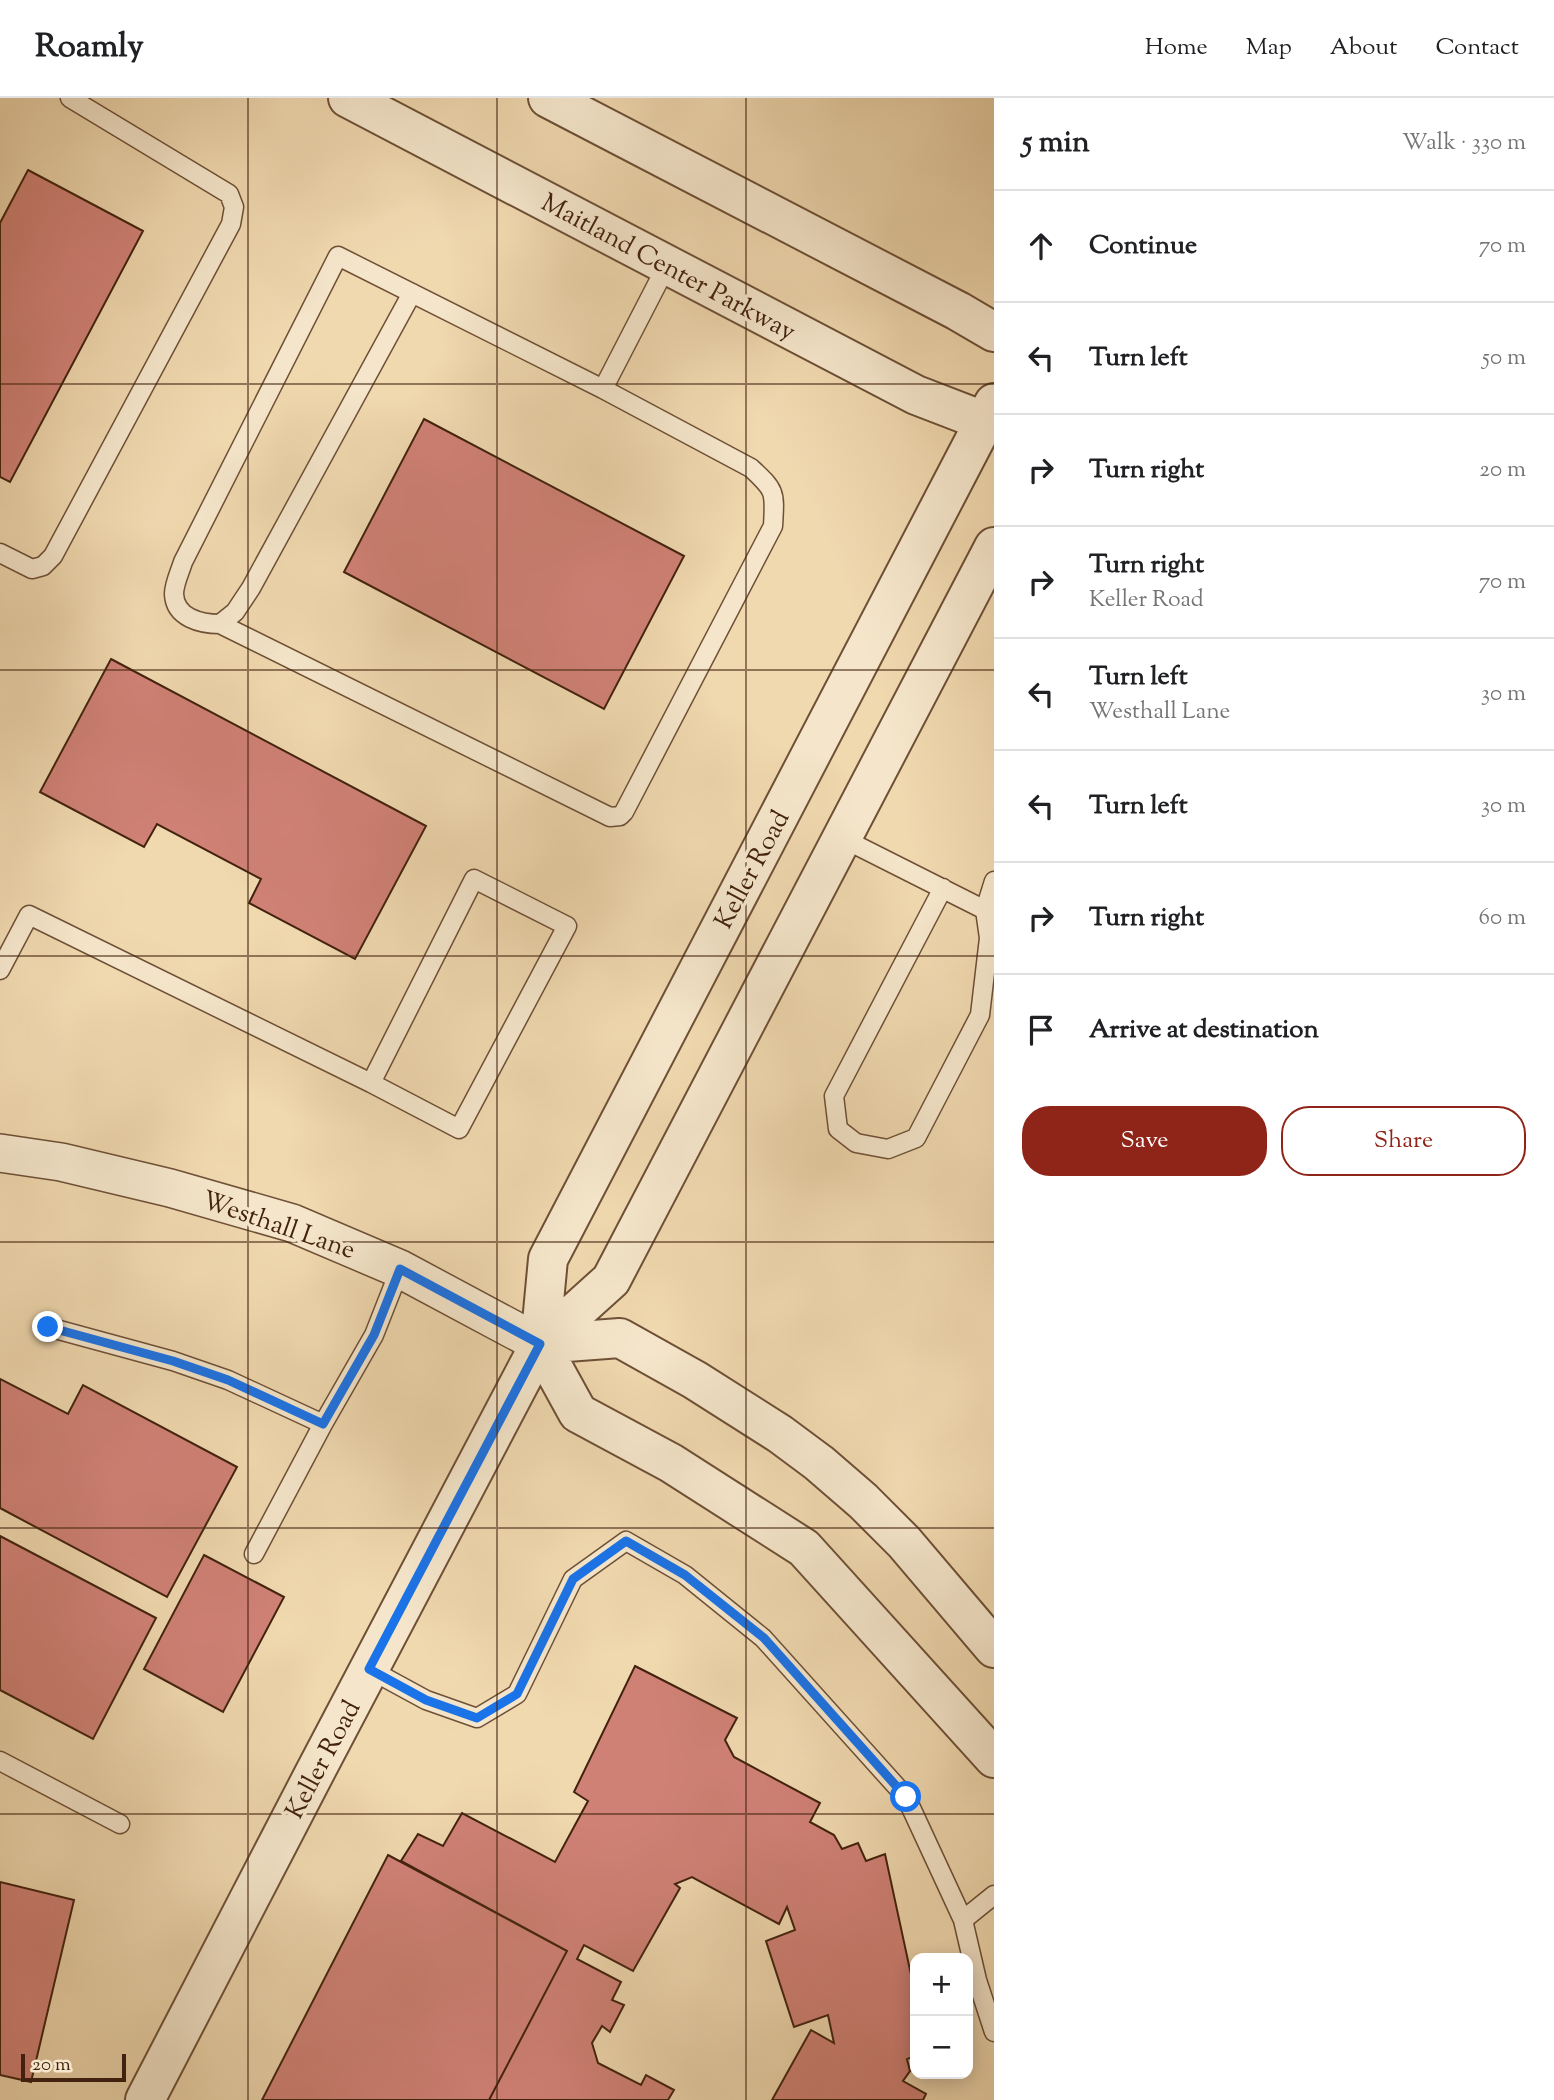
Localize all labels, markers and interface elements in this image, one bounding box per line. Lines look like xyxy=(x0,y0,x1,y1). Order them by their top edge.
text: Roamly xyxy=(35,24,144,72)
text: Home xyxy=(1145,31,1208,65)
text: Map xyxy=(1246,31,1292,65)
text: About xyxy=(1330,31,1397,65)
text: Contact xyxy=(1435,31,1519,65)
text: 5 min xyxy=(1022,122,1090,165)
text: Walk · 330 m xyxy=(1402,127,1526,160)
street label: Maitland Center Parkway xyxy=(534,185,802,351)
icon: ahead xyxy=(1022,227,1060,265)
text: Continue xyxy=(1089,228,1197,265)
text: 70 m xyxy=(1479,230,1526,263)
icon: left xyxy=(1022,339,1060,377)
text: Turn left xyxy=(1089,340,1188,377)
text: 50 m xyxy=(1482,342,1526,375)
icon: right xyxy=(1022,451,1060,489)
text: Turn right xyxy=(1089,452,1204,489)
text: 20 m xyxy=(1479,454,1526,487)
text: Turn right xyxy=(1089,547,1204,584)
icon: right xyxy=(1022,563,1060,601)
text: 70 m xyxy=(1479,566,1526,599)
text: Keller Road xyxy=(1089,584,1204,617)
text: Turn left xyxy=(1089,659,1188,696)
icon: left xyxy=(1022,675,1060,713)
text: 30 m xyxy=(1481,678,1526,711)
text: Westhall Lane xyxy=(1089,696,1230,729)
icon: left xyxy=(1022,787,1060,825)
text: Turn left xyxy=(1089,788,1188,825)
text: 30 m xyxy=(1481,790,1526,823)
street label: Keller Road xyxy=(706,804,800,936)
icon: right xyxy=(1022,899,1060,937)
text: Turn right xyxy=(1089,900,1204,937)
text: 60 m xyxy=(1478,902,1526,935)
icon: arrive xyxy=(1022,1011,1060,1049)
text: Arrive at destination xyxy=(1089,1012,1319,1049)
button: Save xyxy=(1022,1106,1267,1176)
button: Share xyxy=(1281,1106,1526,1176)
street label: Westhall Lane xyxy=(197,1183,360,1270)
route end xyxy=(32,1311,63,1342)
street label: Keller Road xyxy=(277,1694,371,1826)
route start xyxy=(890,1781,921,1812)
map controls xyxy=(910,1953,973,2079)
button: + xyxy=(910,1953,973,2016)
button: − xyxy=(910,2016,973,2079)
scale bar xyxy=(21,2051,126,2083)
text: 20 m xyxy=(32,2052,71,2079)

